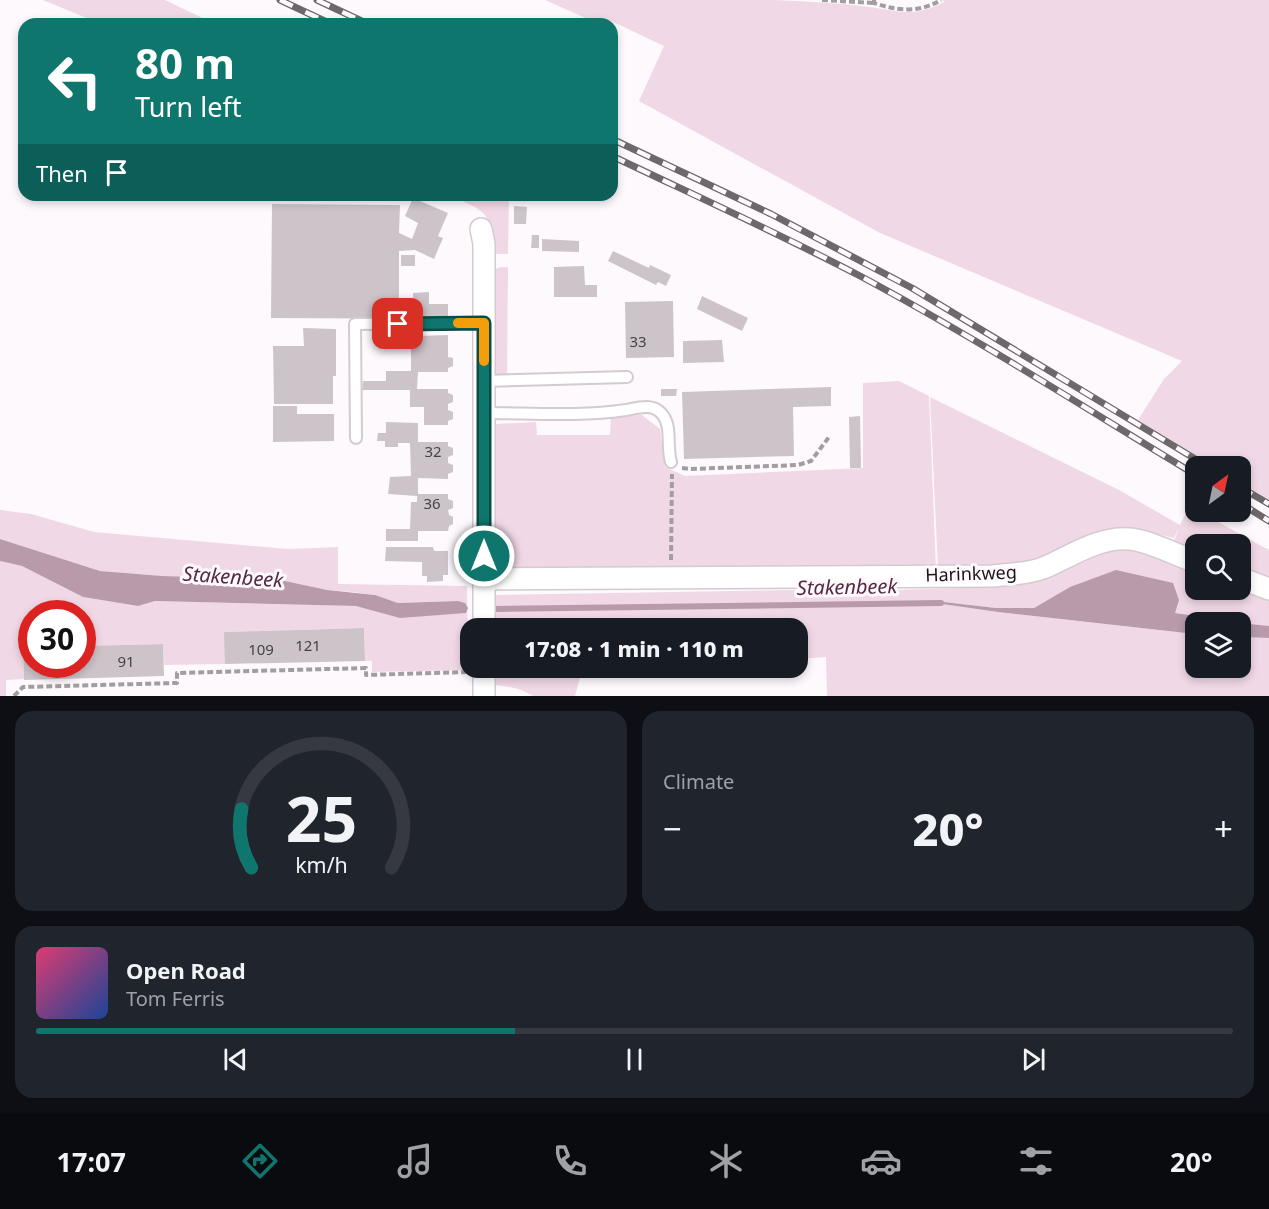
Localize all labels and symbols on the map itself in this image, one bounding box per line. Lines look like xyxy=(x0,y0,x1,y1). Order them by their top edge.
pin xyxy=(372,298,423,349)
house number: 33 xyxy=(629,331,647,351)
house number: 32 xyxy=(424,441,442,461)
north arrow xyxy=(1185,456,1251,522)
house number: 36 xyxy=(423,493,441,513)
position arrow xyxy=(452,524,516,588)
street label: Harinkweg xyxy=(925,559,1017,587)
water label: Stakenbeek xyxy=(182,560,285,594)
water label: Stakenbeek xyxy=(796,572,899,601)
speed limit sign: 30 xyxy=(18,600,96,678)
house number: 121 xyxy=(295,635,321,655)
house number: 109 xyxy=(248,639,274,659)
house number: 91 xyxy=(117,651,135,671)

